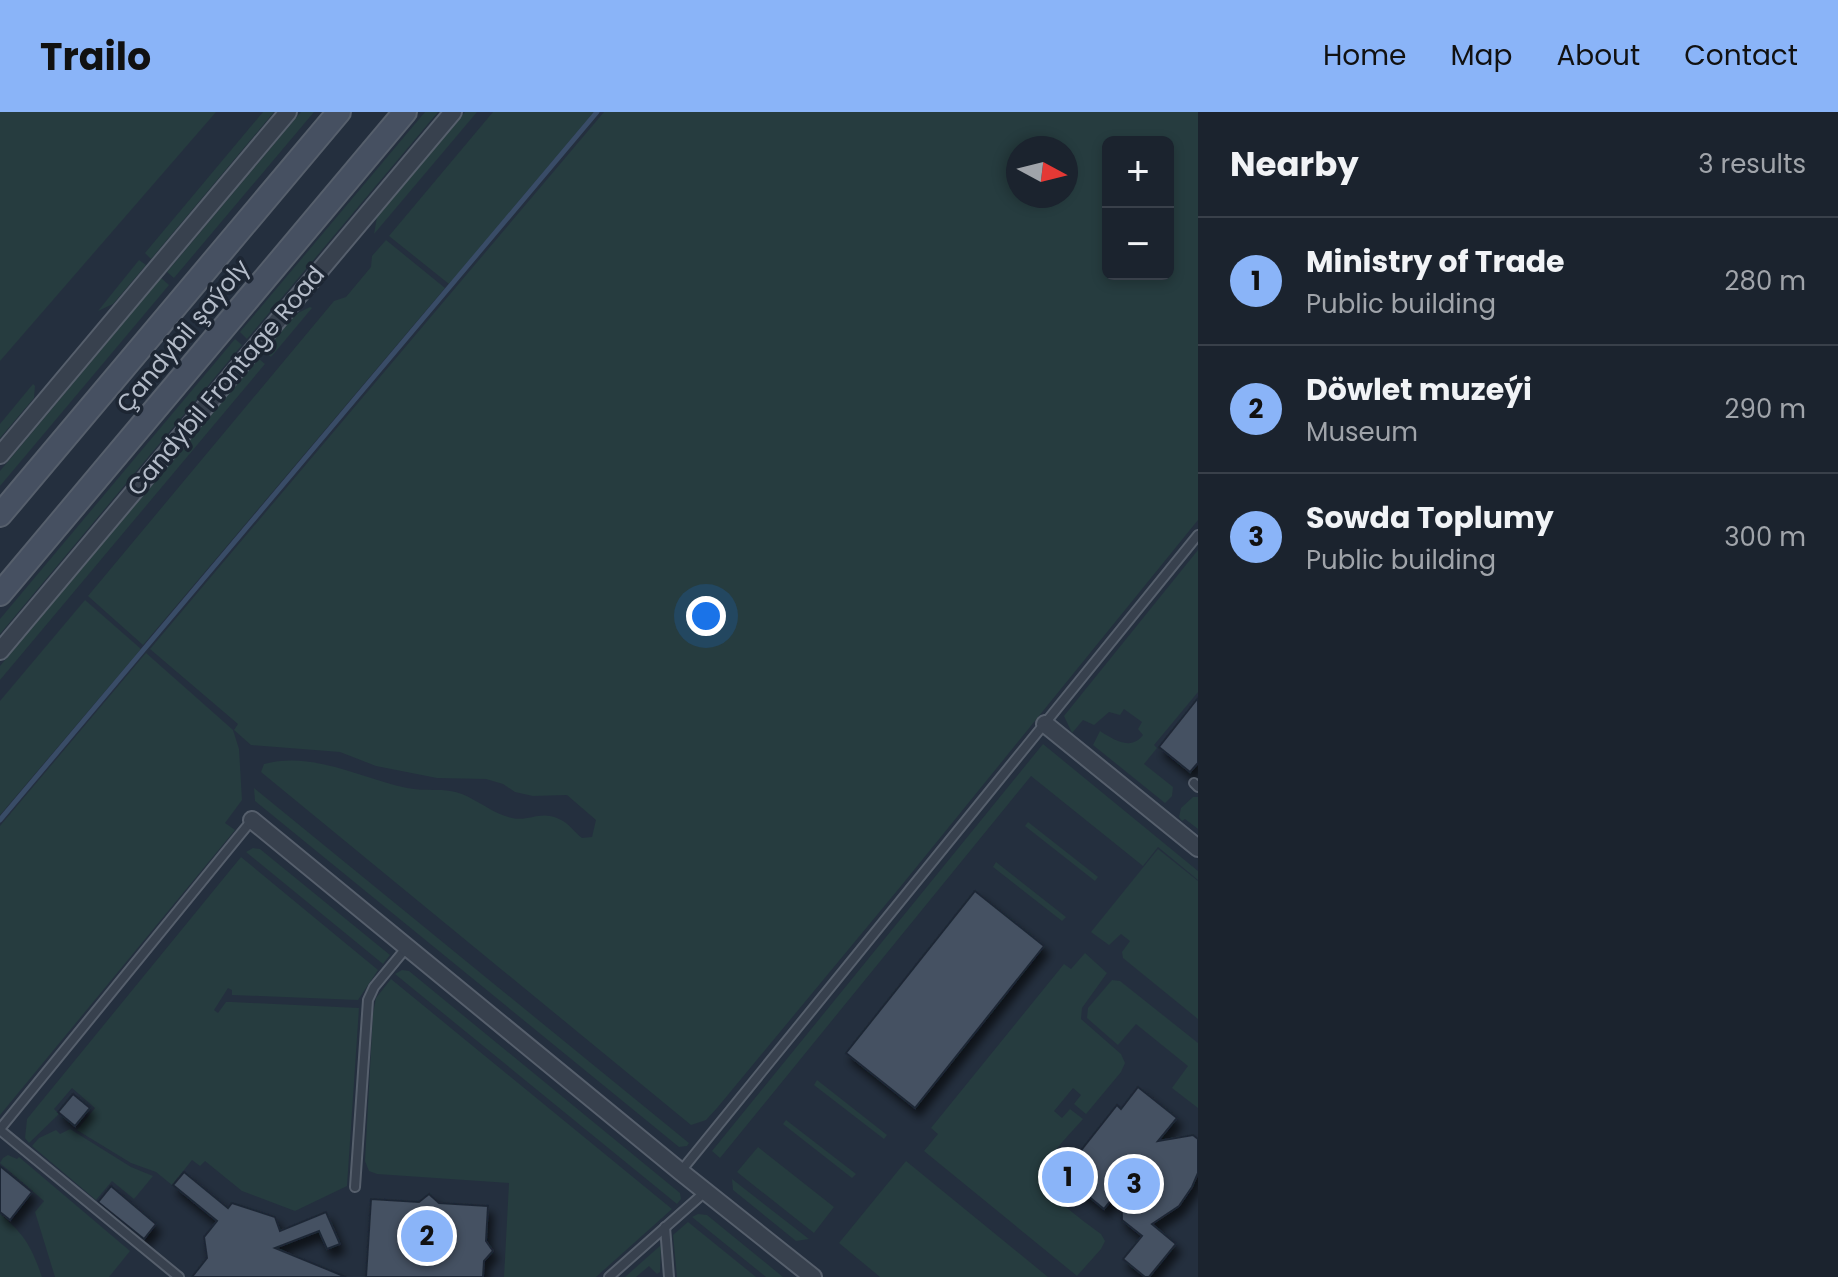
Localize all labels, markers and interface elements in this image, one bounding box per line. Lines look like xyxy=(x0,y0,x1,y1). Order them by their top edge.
text: Trailo xyxy=(40,30,151,83)
text: Home xyxy=(1323,36,1406,75)
text: Map xyxy=(1450,36,1512,75)
text: About xyxy=(1556,36,1640,75)
text: Contact xyxy=(1684,36,1798,75)
north arrow xyxy=(1006,136,1078,208)
map controls xyxy=(1102,136,1174,280)
button: + xyxy=(1102,136,1174,208)
text: Nearby xyxy=(1230,140,1359,188)
text: 3 results xyxy=(1698,146,1806,182)
button: − xyxy=(1102,208,1174,280)
text: Ministry of Trade xyxy=(1306,240,1565,283)
street label: Çandybil şaýoly xyxy=(108,251,257,420)
street label: Candybil Frontage Road xyxy=(119,259,332,503)
text: 1 xyxy=(1251,263,1261,299)
text: 280 m xyxy=(1725,263,1806,299)
text: Public building xyxy=(1306,286,1496,322)
text: Döwlet muzeýi xyxy=(1306,368,1532,411)
text: 2 xyxy=(1249,391,1263,427)
text: 290 m xyxy=(1725,391,1806,427)
text: Museum xyxy=(1306,414,1418,450)
text: Sowda Toplumy xyxy=(1306,496,1554,539)
text: 3 xyxy=(1248,519,1264,555)
text: 300 m xyxy=(1724,519,1806,555)
text: Public building xyxy=(1306,542,1496,578)
your location xyxy=(686,596,726,636)
pin: 1 xyxy=(1042,1147,1094,1207)
pin: 3 xyxy=(1108,1154,1160,1214)
pin: 2 xyxy=(401,1206,453,1266)

